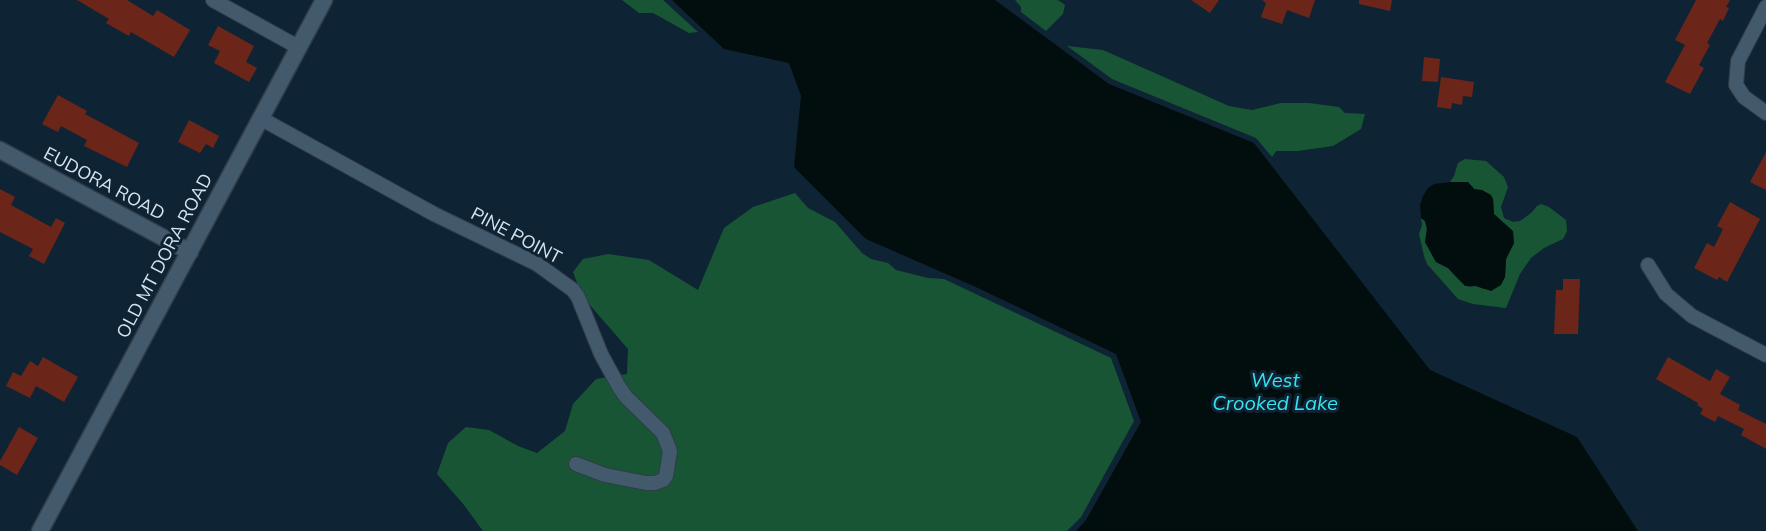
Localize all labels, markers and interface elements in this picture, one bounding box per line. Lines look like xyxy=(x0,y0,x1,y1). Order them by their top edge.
street label: EUDORA ROAD xyxy=(40,143,168,225)
street label: OLD MT DORA ROAD xyxy=(112,170,218,342)
street label: PINE POINT xyxy=(467,203,565,269)
water label: West Crooked Lake xyxy=(1212,369,1338,416)

